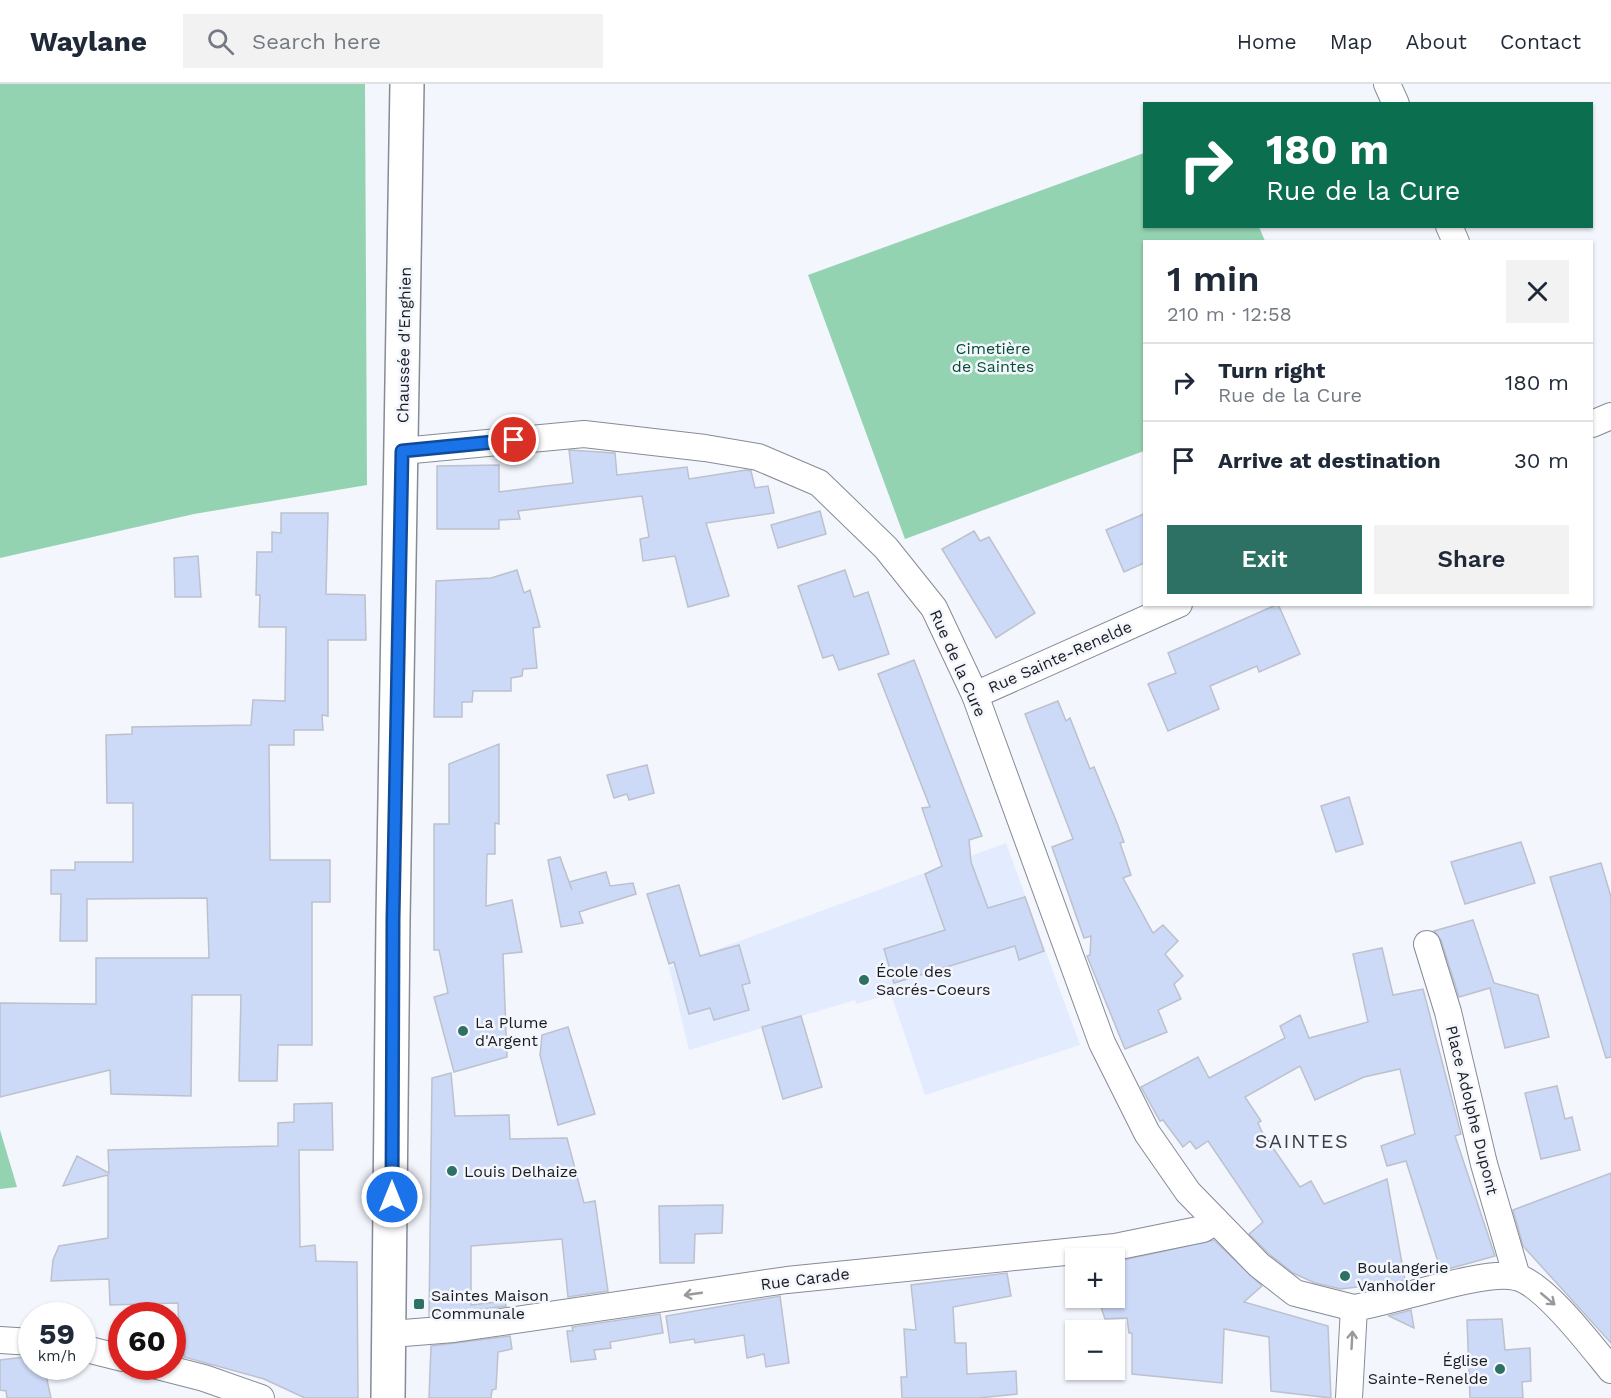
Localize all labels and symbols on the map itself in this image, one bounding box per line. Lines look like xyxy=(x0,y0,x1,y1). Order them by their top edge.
street label: Chaussée d'Enghien xyxy=(393,267,415,423)
park label: Cimetière de Saintes xyxy=(952,339,1034,376)
pin xyxy=(488,414,539,465)
street label: Rue de la Cure xyxy=(926,607,990,719)
street label: Rue Sainte-Renelde xyxy=(985,617,1135,697)
place label: École des Sacrés-Coeurs xyxy=(876,962,991,999)
marker: École des Sacrés-Coeurs xyxy=(857,973,871,987)
place label: La Plume d'Argent xyxy=(475,1013,548,1050)
street label: Place Adolphe Dupont xyxy=(1442,1023,1502,1197)
marker: La Plume d'Argent xyxy=(456,1024,470,1038)
district label: SAINTES xyxy=(1255,1129,1349,1153)
place label: Louis Delhaize xyxy=(464,1162,577,1181)
marker: Louis Delhaize xyxy=(445,1164,459,1178)
position arrow xyxy=(360,1165,424,1229)
place label: Boulangerie Vanholder xyxy=(1357,1258,1449,1295)
street label: Rue Carade xyxy=(759,1264,851,1294)
marker: Boulangerie Vanholder xyxy=(1338,1269,1352,1283)
place label: Saintes Maison Communale xyxy=(431,1286,549,1323)
one-way arrow xyxy=(684,1288,704,1299)
one-way arrow xyxy=(1540,1292,1555,1306)
marker: Saintes Maison Communale xyxy=(412,1297,426,1311)
speed limit sign: 60 xyxy=(108,1302,186,1380)
one-way arrow xyxy=(1347,1330,1358,1350)
place label: Église Sainte-Renelde xyxy=(1368,1351,1488,1388)
marker: Église Sainte-Renelde xyxy=(1493,1362,1507,1376)

